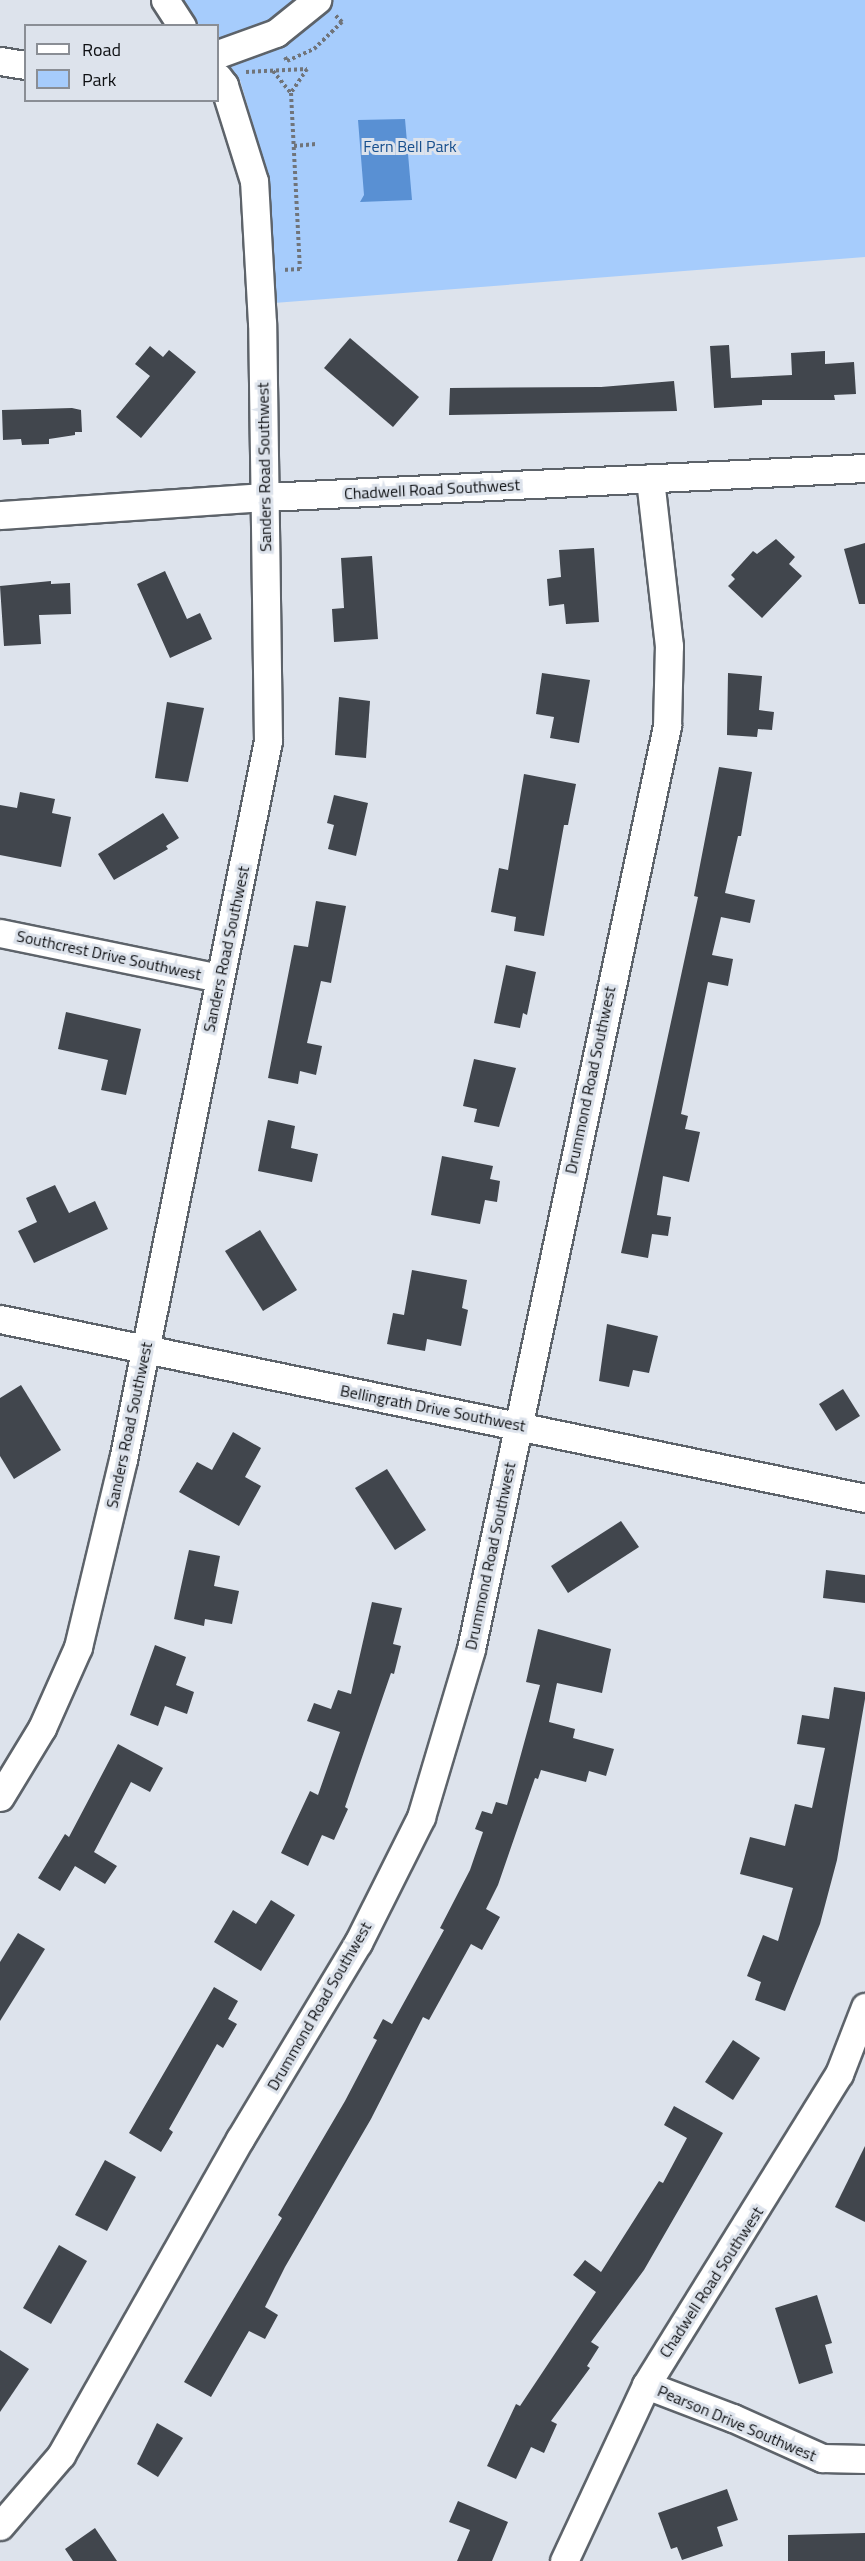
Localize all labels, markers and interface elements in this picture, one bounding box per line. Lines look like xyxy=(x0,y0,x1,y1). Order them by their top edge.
legend xyxy=(24,24,219,102)
text: Road xyxy=(82,36,121,63)
text: Park xyxy=(82,66,116,93)
park label: Fern Bell Park xyxy=(363,136,457,156)
street label: Sanders Road Southwest xyxy=(253,382,275,552)
street label: Chadwell Road Southwest xyxy=(344,475,520,503)
street label: Sanders Road Southwest xyxy=(199,864,253,1034)
street label: Southcrest Drive Southwest xyxy=(15,926,203,984)
street label: Drummond Road Southwest xyxy=(561,984,619,1176)
street label: Sanders Road Southwest xyxy=(102,1340,156,1510)
street label: Bellingrath Drive Southwest xyxy=(339,1381,527,1435)
street label: Drummond Road Southwest xyxy=(461,1460,519,1652)
street label: Drummond Road Southwest xyxy=(263,1918,375,2094)
street label: Chadwell Road Southwest xyxy=(655,2203,767,2361)
street label: Pearson Drive Southwest xyxy=(655,2381,819,2465)

